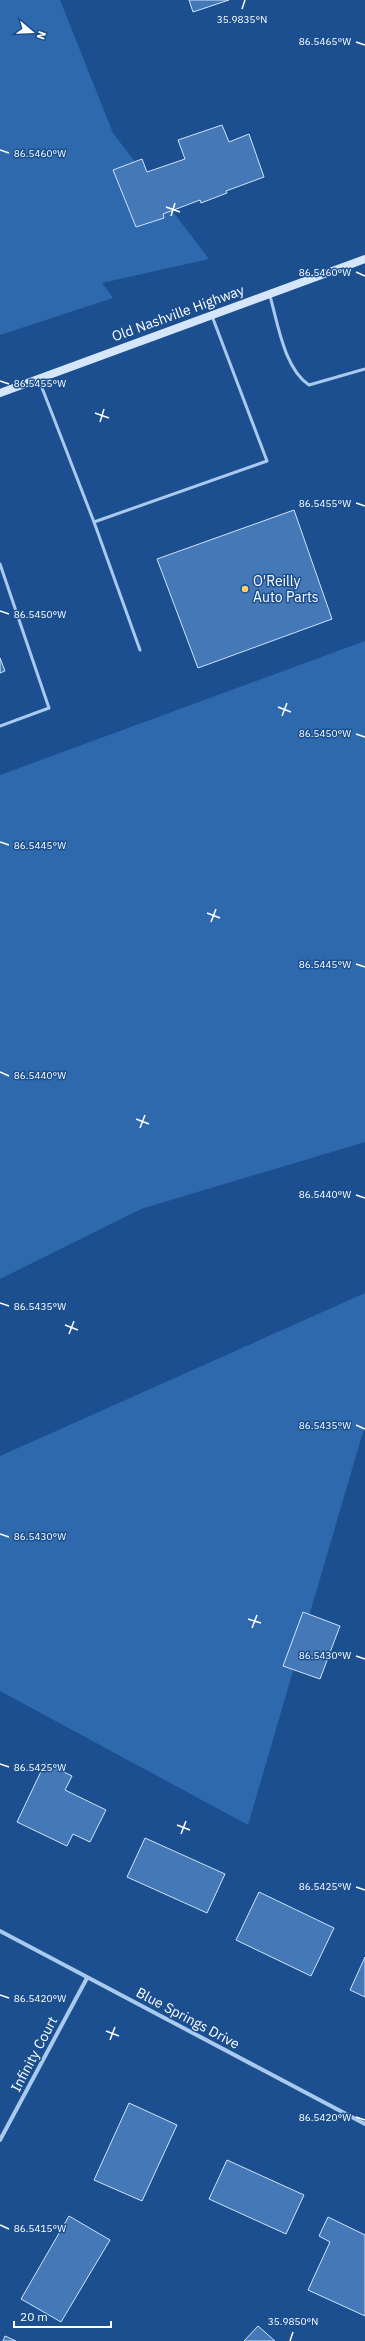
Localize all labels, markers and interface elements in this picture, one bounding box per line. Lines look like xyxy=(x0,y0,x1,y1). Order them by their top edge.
north arrow xyxy=(12,12,52,52)
text: 35.9835°N xyxy=(217,13,267,26)
text: N xyxy=(34,29,49,41)
text: 86.5465°W xyxy=(299,35,351,48)
text: 86.5460°W xyxy=(14,147,66,160)
text: 86.5460°W xyxy=(299,266,351,279)
street label: Old Nashville Highway xyxy=(109,281,247,345)
text: 86.5455°W xyxy=(14,377,66,390)
text: 86.5455°W xyxy=(299,497,351,510)
place label: O'Reilly Auto Parts xyxy=(253,572,319,606)
marker: O'Reilly Auto Parts xyxy=(240,584,250,594)
text: 86.5450°W xyxy=(14,608,66,621)
text: 86.5450°W xyxy=(299,727,351,740)
text: 86.5445°W xyxy=(14,839,66,852)
text: 86.5445°W xyxy=(299,958,351,971)
text: 86.5440°W xyxy=(14,1069,66,1082)
text: 86.5440°W xyxy=(299,1188,351,1201)
text: 86.5435°W xyxy=(14,1300,66,1313)
text: 86.5435°W xyxy=(299,1419,351,1432)
text: 86.5430°W xyxy=(14,1530,66,1543)
text: 86.5430°W xyxy=(299,1649,351,1662)
text: 86.5425°W xyxy=(14,1761,66,1774)
text: 86.5425°W xyxy=(299,1880,351,1893)
street label: Blue Springs Drive xyxy=(133,1983,243,2053)
text: 86.5420°W xyxy=(14,1992,66,2005)
street label: Infinity Court xyxy=(7,2013,61,2095)
text: 86.5420°W xyxy=(299,2111,351,2124)
text: 86.5415°W xyxy=(14,2222,66,2235)
scale bar xyxy=(14,2303,111,2329)
text: 20 m xyxy=(20,2309,48,2324)
text: 35.9850°N xyxy=(268,2315,318,2328)

